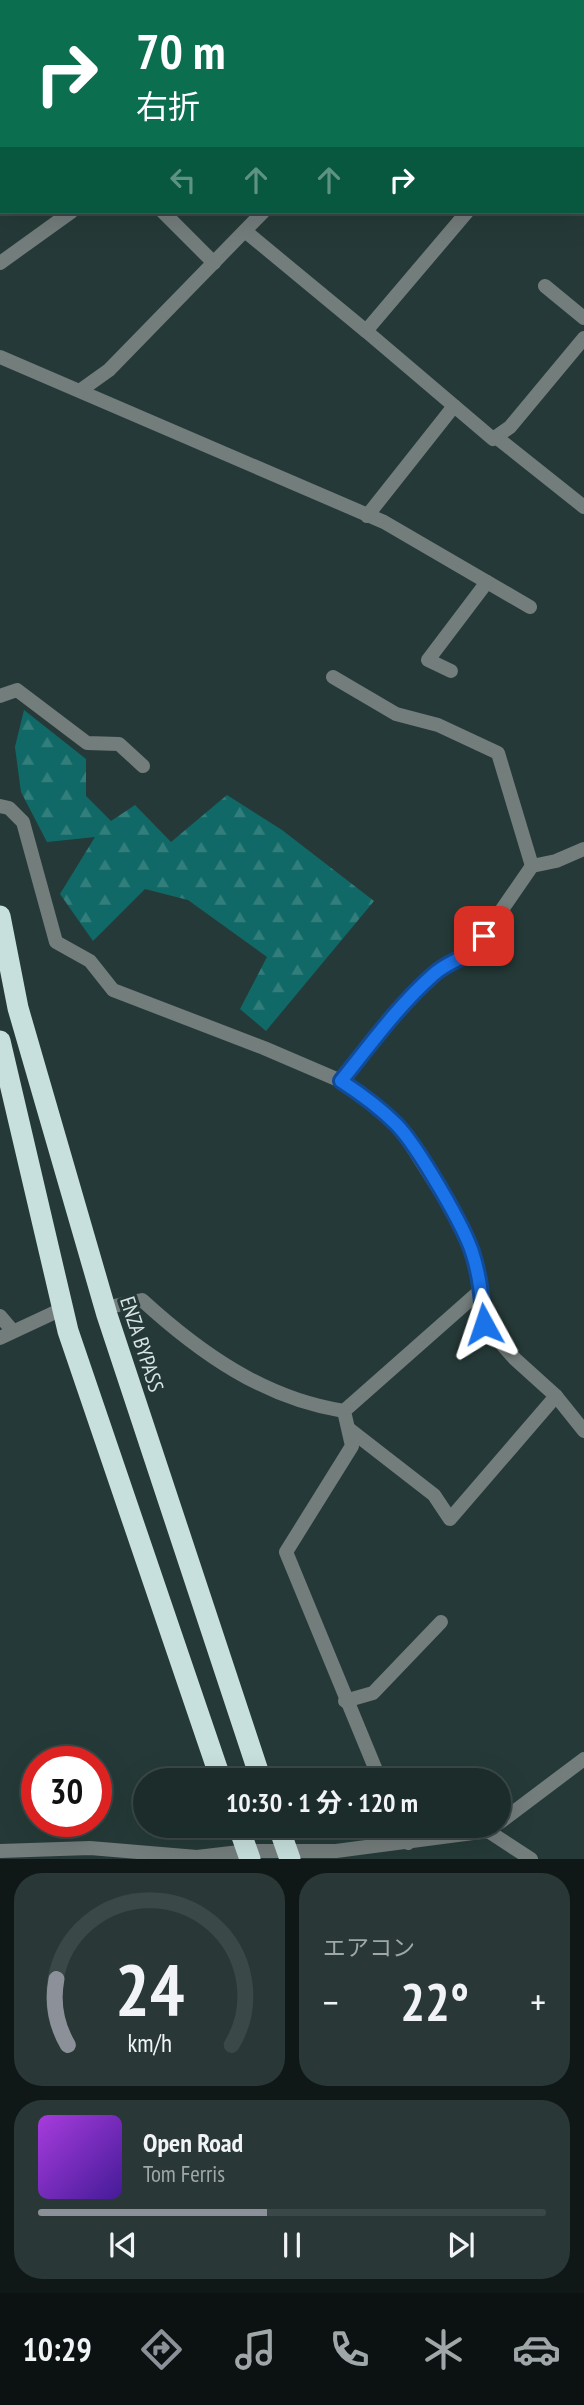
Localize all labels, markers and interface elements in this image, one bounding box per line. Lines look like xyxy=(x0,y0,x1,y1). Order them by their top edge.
text: 70 m xyxy=(136,19,225,83)
icon: right xyxy=(21,28,112,119)
text: 右折 xyxy=(136,85,200,127)
icon: left xyxy=(164,161,202,199)
icon: ahead xyxy=(237,161,275,199)
icon: ahead xyxy=(310,161,348,199)
icon: right xyxy=(383,161,421,199)
pin xyxy=(454,906,514,966)
icon: arrive xyxy=(465,917,503,955)
position arrow xyxy=(447,1287,521,1361)
street label: ENZA BYPASS xyxy=(114,1293,170,1395)
speed limit sign: 30 xyxy=(21,1746,112,1837)
text: 10:30 · 1 分 · 120 m xyxy=(226,1786,418,1819)
text: エアコン xyxy=(323,1933,415,1962)
text: 24 xyxy=(115,1942,184,2036)
text: 22° xyxy=(400,1968,469,2035)
text: − xyxy=(323,1977,339,2026)
text: + xyxy=(530,1977,546,2026)
text: km/h xyxy=(127,2027,172,2059)
text: Open Road xyxy=(143,2126,243,2159)
text: Tom Ferris xyxy=(143,2159,225,2188)
icon: previous xyxy=(104,2226,142,2264)
icon: pause xyxy=(273,2226,311,2264)
icon: next xyxy=(442,2226,480,2264)
icon: directions xyxy=(137,2325,186,2374)
icon: music xyxy=(231,2325,280,2374)
icon: phone xyxy=(325,2325,374,2374)
icon: climate xyxy=(419,2325,468,2374)
icon: car xyxy=(512,2325,561,2374)
text: 10:29 xyxy=(22,2328,92,2370)

